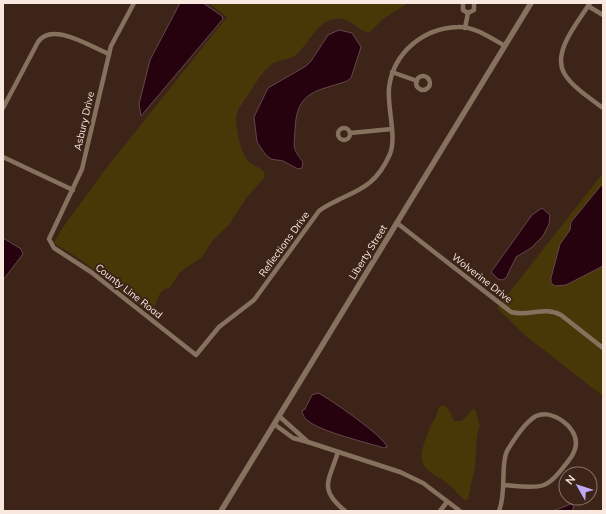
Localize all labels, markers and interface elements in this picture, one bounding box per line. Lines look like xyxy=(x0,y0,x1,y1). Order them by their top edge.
street label: Asbury Drive xyxy=(71,90,97,152)
street label: Reflections Drive xyxy=(256,209,312,279)
street label: Liberty Street xyxy=(346,222,390,282)
street label: Wolverine Drive xyxy=(449,250,515,306)
street label: County Line Road xyxy=(93,261,165,321)
north arrow xyxy=(558,466,598,506)
text: N xyxy=(562,472,578,487)

